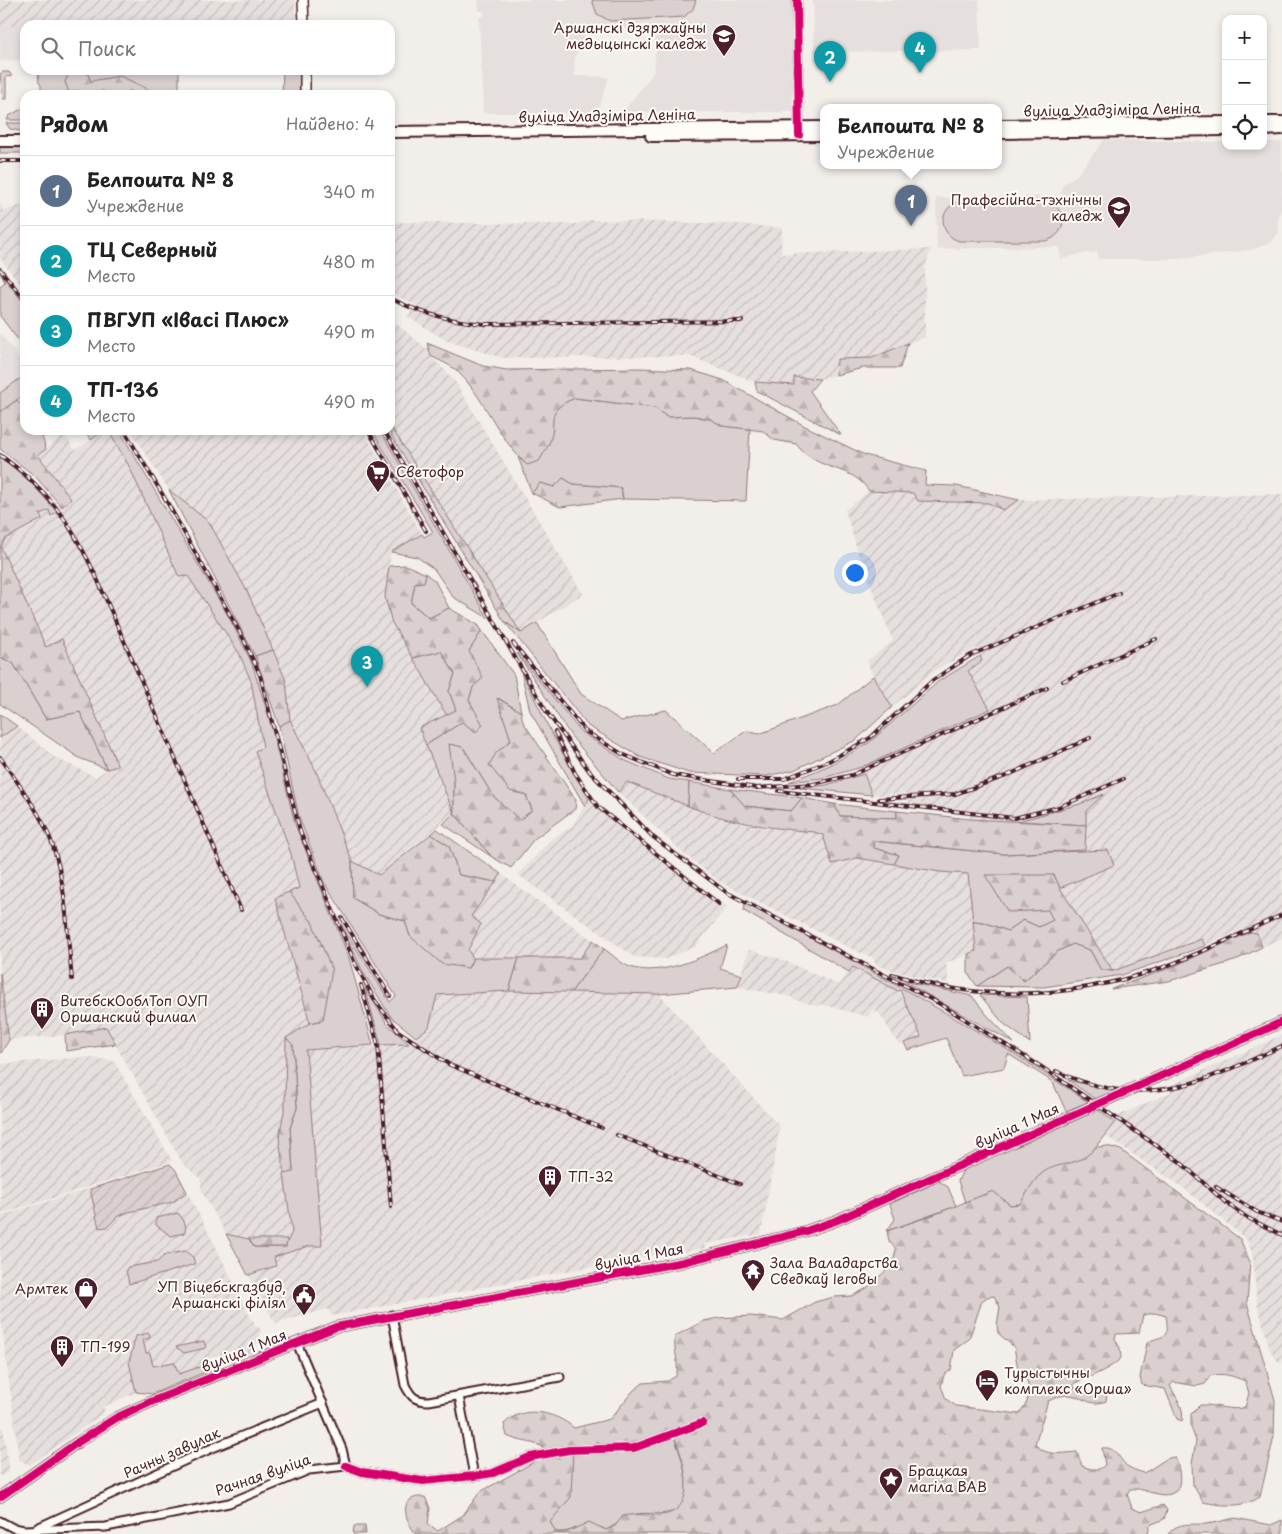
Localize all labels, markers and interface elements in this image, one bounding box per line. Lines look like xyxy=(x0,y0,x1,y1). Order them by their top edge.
map controls xyxy=(1222,15,1267,150)
button: + xyxy=(1222,15,1267,60)
place label: Аршанскі дзяржаўны медыцынскі каледж xyxy=(554,17,707,54)
search box xyxy=(20,20,395,75)
school or university icon: Аршанскі дзяржаўны медыцынскі каледж xyxy=(711,23,737,57)
pin: 4 xyxy=(904,32,936,73)
icon: search xyxy=(38,34,66,62)
text: Поиск xyxy=(78,34,136,62)
pin: 2 xyxy=(814,41,846,82)
button: − xyxy=(1222,60,1267,105)
street label: вуліца Уладзіміра Леніна xyxy=(1023,97,1201,122)
street label: вуліца Уладзіміра Леніна xyxy=(518,103,696,128)
popup xyxy=(820,104,1002,169)
button: locate xyxy=(1222,105,1267,150)
text: Рядом xyxy=(40,107,108,139)
text: Найдено: 4 xyxy=(286,111,375,135)
text: Белпошта № 8 xyxy=(838,111,984,139)
text: Учреждение xyxy=(838,139,935,163)
text: Белпошта № 8 xyxy=(87,165,234,193)
text: 1 xyxy=(52,179,60,203)
text: 340 m xyxy=(323,179,375,203)
pin: 1 xyxy=(895,185,927,226)
place label: Прафесійна-тэхнічны каледж xyxy=(951,189,1102,226)
text: Учреждение xyxy=(87,193,184,217)
school or university icon: Прафесійна-тэхнічны каледж xyxy=(1106,195,1132,229)
text: ТЦ Северный xyxy=(87,235,217,263)
text: 2 xyxy=(50,249,62,273)
text: 480 m xyxy=(323,249,375,273)
text: Место xyxy=(87,263,136,287)
text: ПВГУП «Івасі Плюс» xyxy=(87,305,289,333)
text: 3 xyxy=(51,319,61,343)
text: 490 m xyxy=(324,319,375,343)
text: Место xyxy=(87,333,136,357)
text: ТП-136 xyxy=(87,375,159,403)
text: 4 xyxy=(51,389,61,413)
text: 490 m xyxy=(324,389,375,413)
text: Место xyxy=(87,403,136,427)
supermarket icon: Светофор xyxy=(365,459,391,493)
place label: Светофор xyxy=(396,461,464,482)
your location xyxy=(842,560,868,586)
pin: 3 xyxy=(351,646,383,687)
place label: ВитебскОоблТоп ОУП Оршанский филиал xyxy=(60,990,208,1027)
building icon: ВитебскОоблТоп ОУП Оршанский филиал xyxy=(29,996,55,1030)
street label: вуліца 1 Мая xyxy=(971,1098,1062,1153)
building icon: ТП-32 xyxy=(537,1164,563,1198)
place label: ТП-32 xyxy=(568,1166,614,1187)
street label: вуліца 1 Мая xyxy=(593,1238,685,1275)
place label: Зала Валадарства Сведкаў Іеговы xyxy=(769,1252,898,1289)
temple icon: Зала Валадарства Сведкаў Іеговы xyxy=(740,1258,766,1292)
shop icon: Армтек xyxy=(73,1276,99,1310)
place label: УП Віцебскгазбуд, Аршанскі філіял xyxy=(158,1276,286,1313)
place label: Армтек xyxy=(15,1278,69,1299)
public building icon: УП Віцебскгазбуд, Аршанскі філіял xyxy=(291,1282,317,1316)
street label: вуліца 1 Мая xyxy=(198,1324,290,1377)
building icon: ТП-199 xyxy=(49,1334,75,1368)
place label: ТП-199 xyxy=(80,1336,131,1357)
place label: Турыстычны комплекс «Орша» xyxy=(1004,1362,1132,1399)
hotel icon: Турыстычны комплекс «Орша» xyxy=(974,1368,1000,1402)
street label: Рачны завулак xyxy=(120,1422,224,1483)
street label: Рачная вуліца xyxy=(212,1448,314,1501)
place label: Брацкая магіла ВАВ xyxy=(908,1460,987,1497)
place icon: Брацкая магіла ВАВ xyxy=(878,1466,904,1500)

